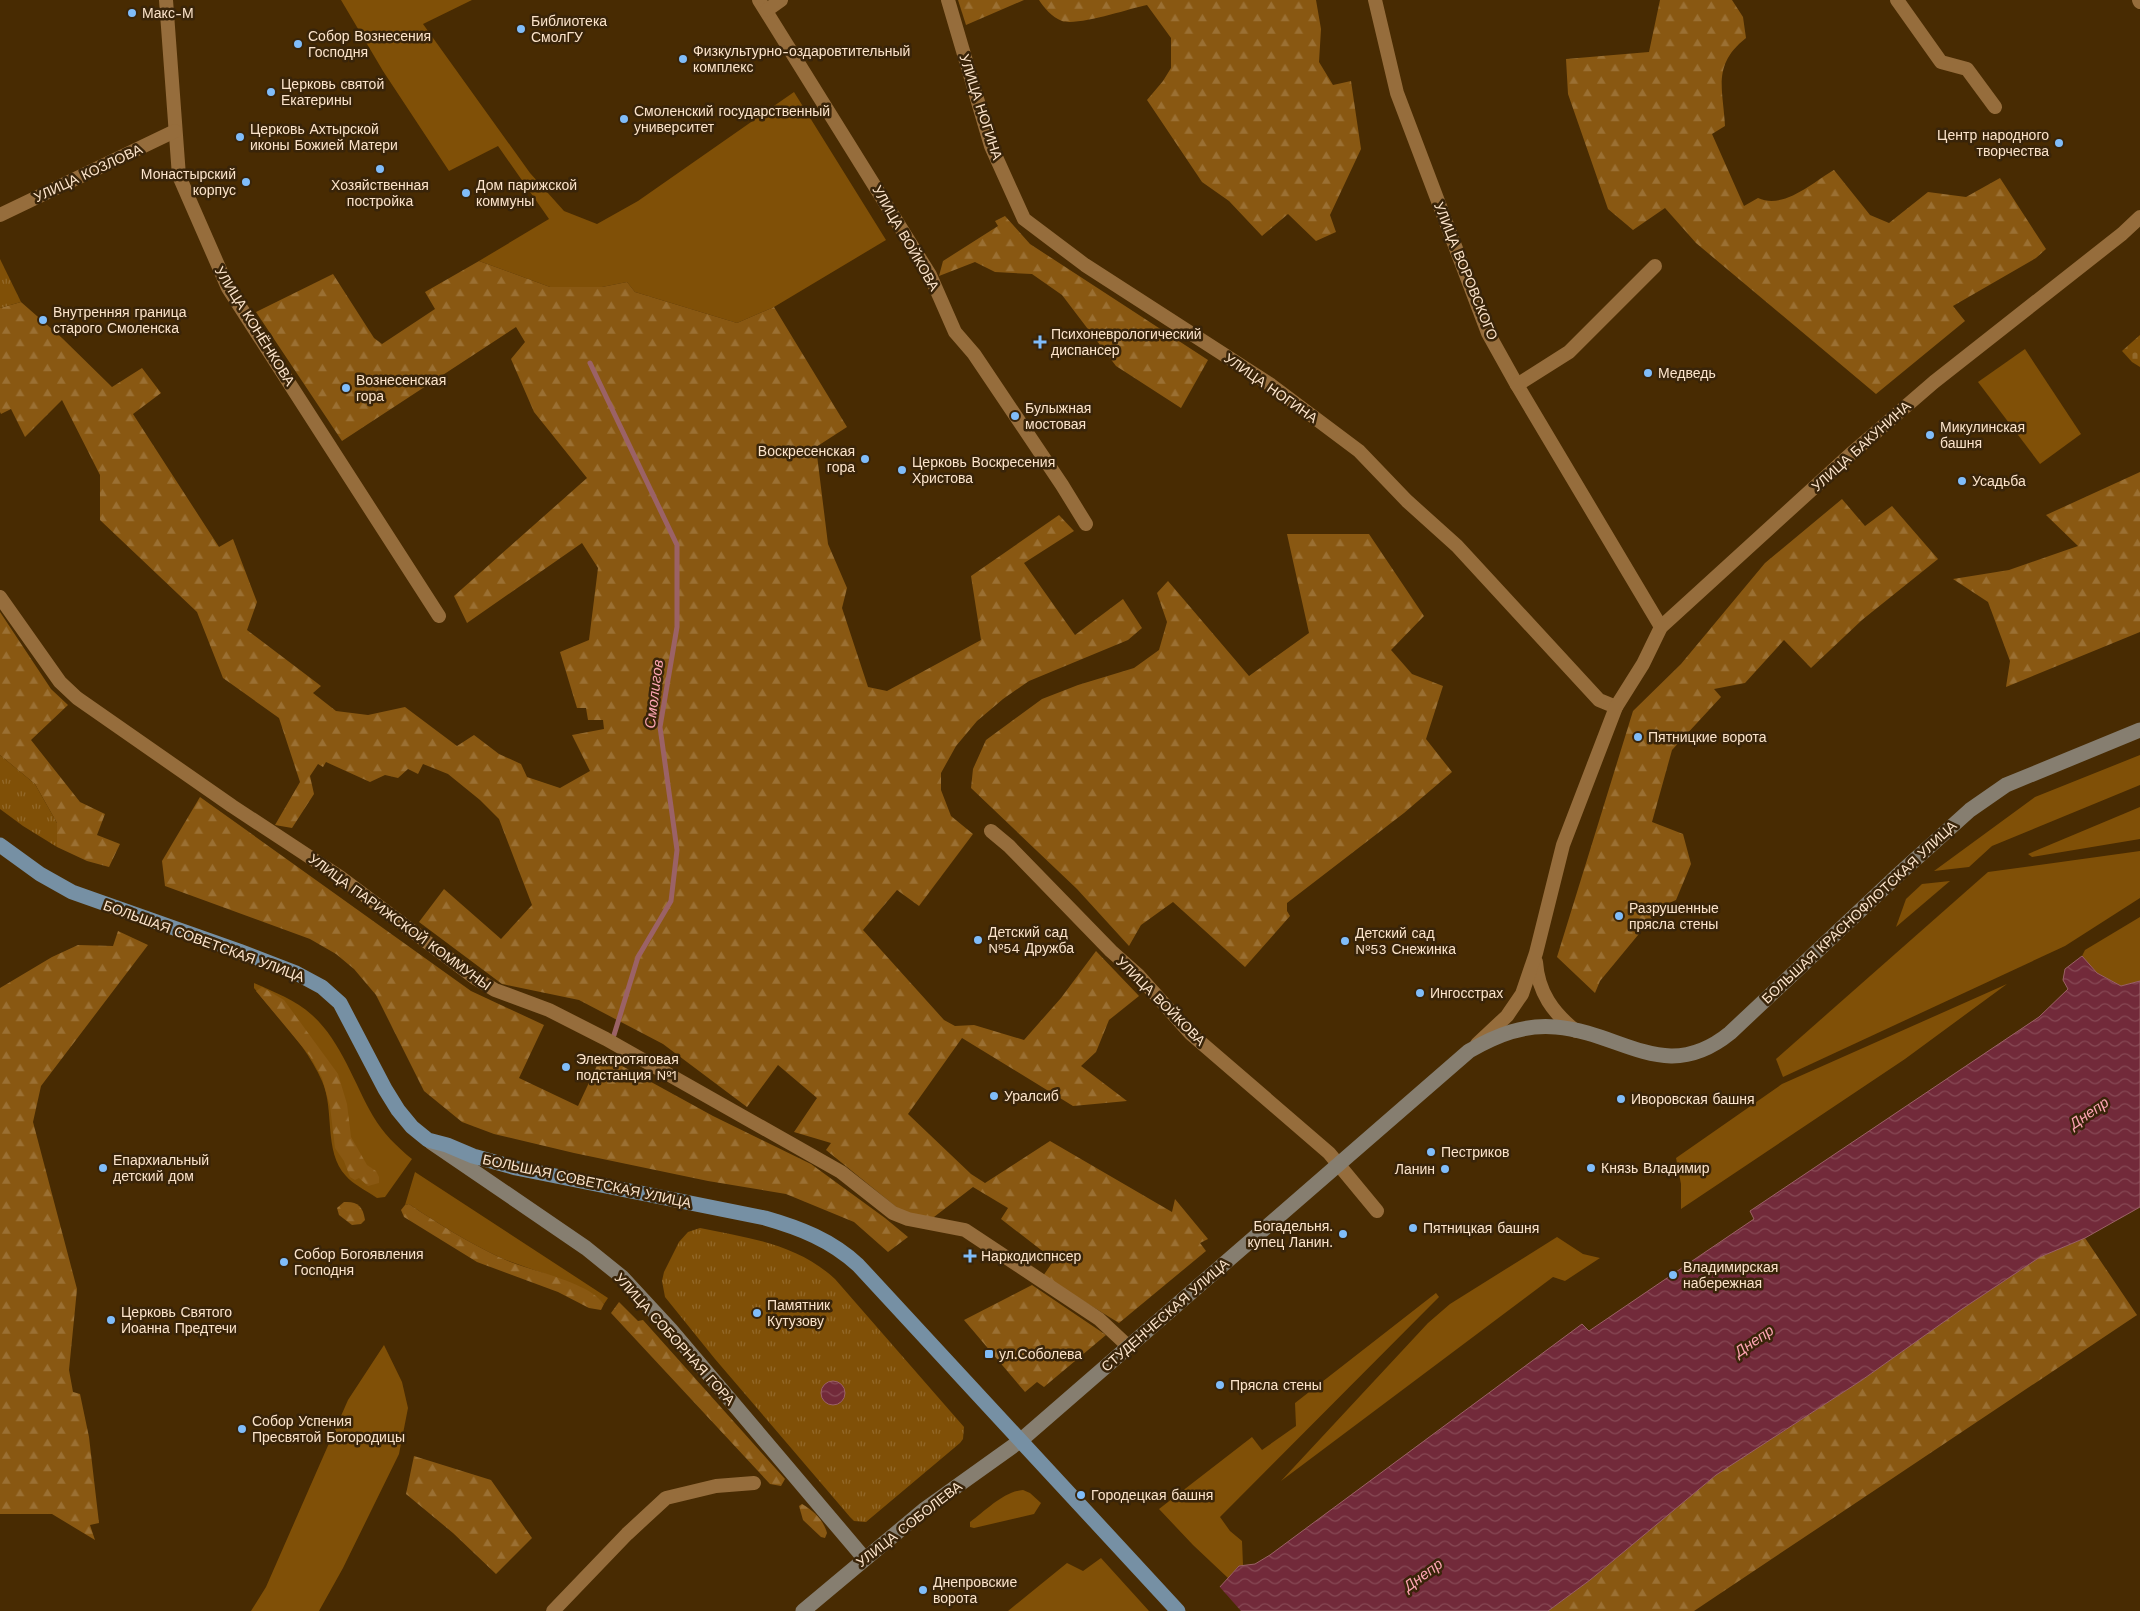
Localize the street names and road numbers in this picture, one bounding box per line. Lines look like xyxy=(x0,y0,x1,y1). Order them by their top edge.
street label: УЛИЦА НОГИНА xyxy=(956,52,1006,163)
street label: УЛИЦА КОЗЛОВА xyxy=(31,141,145,205)
street label: УЛИЦА ВОЙКОВА xyxy=(869,182,944,294)
street label: УЛИЦА ВОРОВСКОГО xyxy=(1431,200,1501,342)
street label: УЛИЦА КОНЁНКОВА xyxy=(212,263,299,389)
street label: УЛИЦА НОГИНА xyxy=(1221,350,1321,427)
street label: УЛИЦА БАКУНИНА xyxy=(1808,397,1914,495)
street label: БОЛЬШАЯ КРАСНОФЛОТСКАЯ УЛИЦА xyxy=(1758,817,1960,1007)
street label: УЛИЦА ПАРИЖСКОЙ КОММУНЫ xyxy=(306,850,495,993)
street label: БОЛЬШАЯ СОВЕТСКАЯ УЛИЦА xyxy=(101,897,307,985)
street label: УЛИЦА ВОЙКОВА xyxy=(1113,953,1210,1049)
street label: БОЛЬШАЯ СОВЕТСКАЯ УЛИЦА xyxy=(481,1151,693,1211)
street label: СТУДЕНЧЕСКАЯ УЛИЦА xyxy=(1098,1255,1233,1375)
street label: УЛИЦА СОБОРНАЯ ГОРА xyxy=(612,1270,739,1409)
street label: УЛИЦА СОБОЛЕВА xyxy=(853,1477,965,1570)

